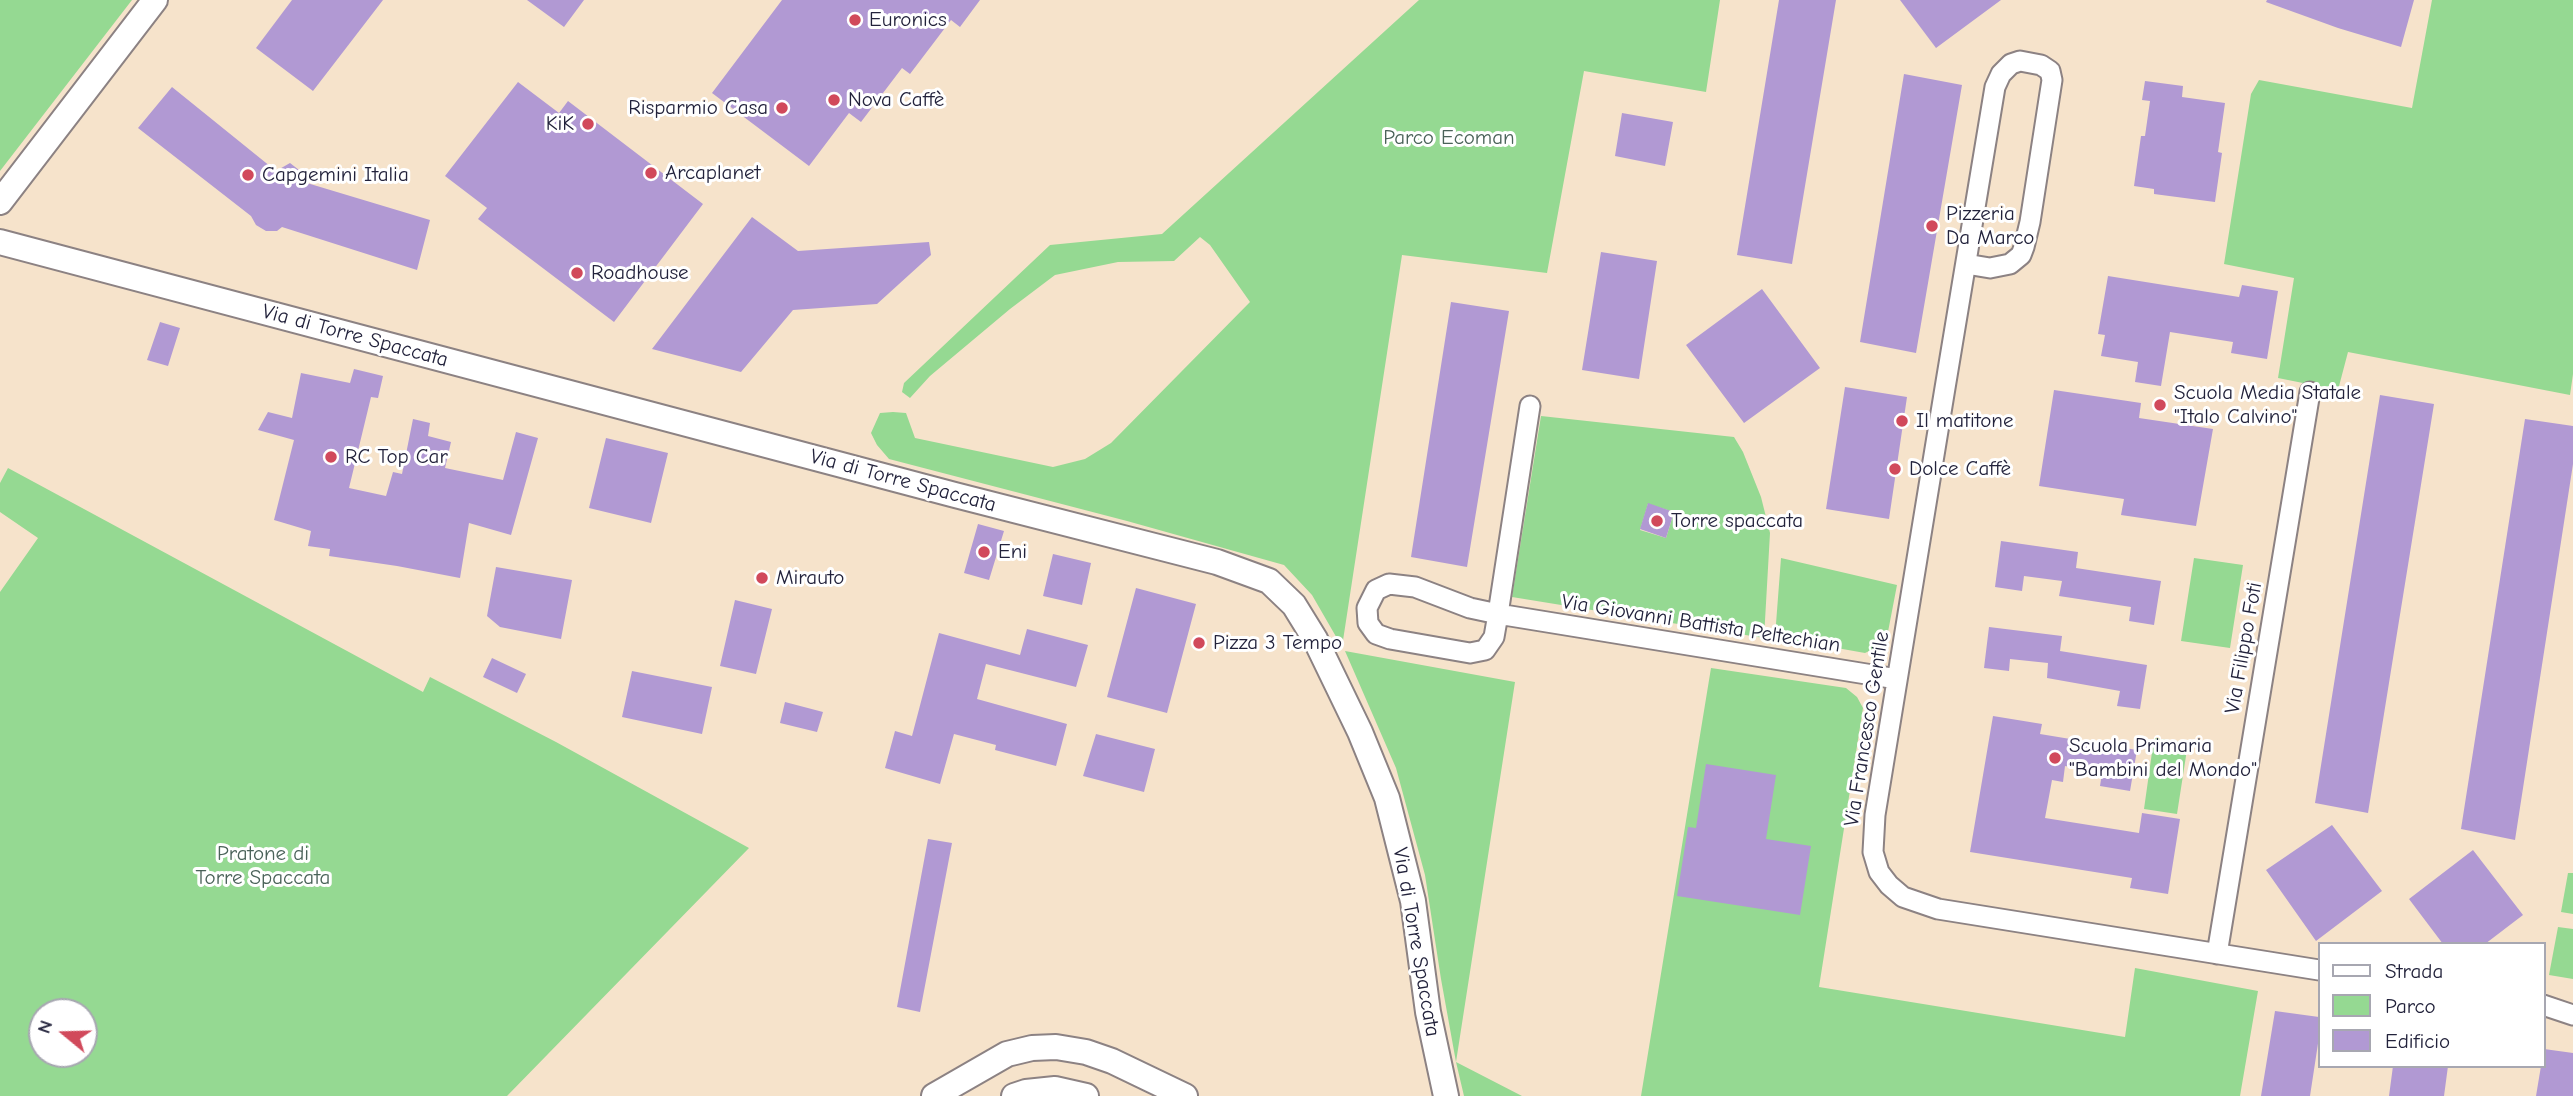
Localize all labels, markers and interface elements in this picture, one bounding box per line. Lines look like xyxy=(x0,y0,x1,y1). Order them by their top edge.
place label: Euronics xyxy=(869,7,947,33)
marker: Euronics xyxy=(847,12,863,28)
place label: Nova Caffè xyxy=(848,87,944,113)
marker: Nova Caffè xyxy=(826,92,842,108)
place label: Risparmio Casa xyxy=(628,95,768,121)
marker: Risparmio Casa xyxy=(774,100,790,116)
place label: KiK xyxy=(546,111,574,137)
marker: KiK xyxy=(580,116,596,132)
park label: Parco Ecoman xyxy=(1383,125,1515,151)
place label: Arcaplanet xyxy=(665,160,761,186)
place label: Capgemini Italia xyxy=(262,162,409,188)
marker: Arcaplanet xyxy=(643,165,659,181)
marker: Capgemini Italia xyxy=(240,167,256,183)
place label: Pizzeria Da Marco xyxy=(1946,201,2034,251)
marker: Pizzeria Da Marco xyxy=(1924,218,1940,234)
place label: Roadhouse xyxy=(591,260,689,286)
marker: Roadhouse xyxy=(569,265,585,281)
street label: Via di Torre Spaccata xyxy=(259,299,451,373)
place label: Scuola Media Statale "Italo Calvino" xyxy=(2174,380,2361,430)
marker: Scuola Media Statale "Italo Calvino" xyxy=(2152,397,2168,413)
place label: Il matitone xyxy=(1916,408,2013,434)
marker: Il matitone xyxy=(1894,413,1910,429)
place label: RC Top Car xyxy=(345,444,448,470)
street label: Via di Torre Spaccata xyxy=(807,444,999,518)
marker: RC Top Car xyxy=(323,449,339,465)
place label: Dolce Caffè xyxy=(1909,456,2011,482)
marker: Dolce Caffè xyxy=(1887,461,1903,477)
place label: Torre spaccata xyxy=(1671,508,1803,534)
marker: Torre spaccata xyxy=(1649,513,1665,529)
place label: Eni xyxy=(998,539,1027,565)
marker: Eni xyxy=(976,544,992,560)
place label: Mirauto xyxy=(776,565,844,591)
marker: Mirauto xyxy=(754,570,770,586)
street label: Via Filippo Foti xyxy=(2220,580,2268,716)
street label: Via Giovanni Battista Peltechian xyxy=(1560,590,1842,658)
place label: Pizza 3 Tempo xyxy=(1213,630,1342,656)
street label: Via Francesco Gentile xyxy=(1839,630,1895,828)
marker: Pizza 3 Tempo xyxy=(1191,635,1207,651)
place label: Scuola Primaria "Bambini del Mondo" xyxy=(2069,733,2257,783)
marker: Scuola Primaria "Bambini del Mondo" xyxy=(2047,750,2063,766)
park label: Pratone di Torre Spaccata xyxy=(196,841,330,891)
street label: Via di Torre Spaccata xyxy=(1387,845,1445,1039)
legend xyxy=(2318,942,2545,1068)
text: Strada xyxy=(2385,959,2443,983)
text: Parco xyxy=(2385,994,2436,1018)
north arrow xyxy=(28,998,98,1068)
text: N xyxy=(33,1017,57,1036)
text: Edificio xyxy=(2385,1029,2450,1053)

